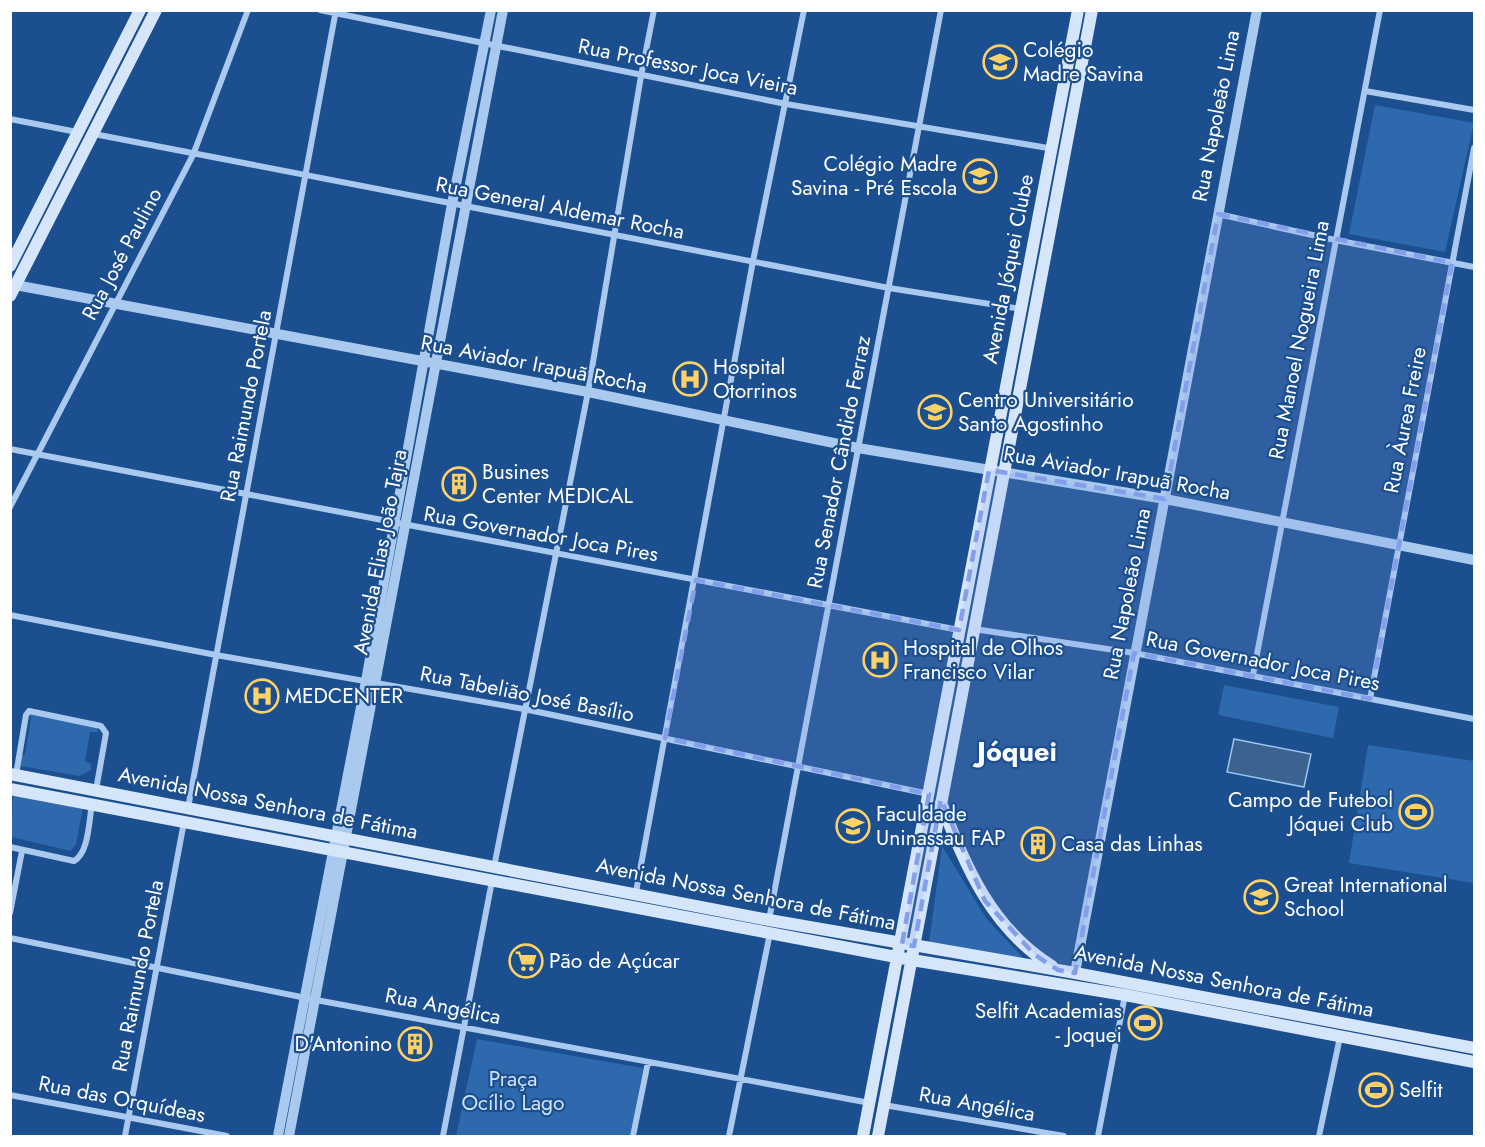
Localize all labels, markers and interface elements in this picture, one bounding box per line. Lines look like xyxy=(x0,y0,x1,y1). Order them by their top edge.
street label: Rua Napoleão Lima xyxy=(1185,28,1247,204)
street label: Rua Professor Joca Vieira xyxy=(576,31,800,103)
place label: Colégio Madre Savina xyxy=(1023,35,1143,89)
school or university icon: Colégio Madre Savina xyxy=(982,44,1018,80)
place label: Colégio Madre Savina - Pré Escola xyxy=(791,149,957,203)
school or university icon: Colégio Madre Savina - Pré Escola xyxy=(962,158,998,194)
street label: Rua General Aldemar Rocha xyxy=(433,169,687,247)
street label: Avenida Jóquei Clube xyxy=(975,171,1041,366)
street label: Rua José Paulino xyxy=(74,182,170,326)
street label: Rua Manoel Nogueira Lima xyxy=(1261,218,1337,462)
street label: Rua Raimundo Portela xyxy=(213,307,279,505)
street label: Rua Aviador Irapuã Rocha xyxy=(418,327,650,401)
street label: Rua Senador Cândido Ferraz xyxy=(800,333,878,591)
street label: Rua Àurea Freire xyxy=(1376,344,1434,496)
place label: Hospital Otorrinos xyxy=(713,352,797,406)
hospital icon: Hospital Otorrinos xyxy=(672,361,708,397)
place label: Centro Universitário Santo Agostinho xyxy=(958,385,1134,439)
school or university icon: Centro Universitário Santo Agostinho xyxy=(917,394,953,430)
street label: Rua Aviador Irapuã Rocha xyxy=(1001,438,1233,508)
street label: Avenida Elias João Tajra xyxy=(345,447,415,657)
place label: Busines Center MEDICAL xyxy=(482,457,633,511)
building icon: Busines Center MEDICAL xyxy=(441,466,477,502)
street label: Rua Governador Joca Pires xyxy=(421,499,661,569)
street label: Rua Napoleão Lima xyxy=(1096,506,1158,682)
street label: Rua Governador Joca Pires xyxy=(1143,624,1383,698)
place label: Hospital de Olhos Francisco Vilar xyxy=(903,633,1063,687)
hospital icon: Hospital de Olhos Francisco Vilar xyxy=(862,642,898,678)
street label: Rua Tabelião José Basílio xyxy=(417,659,637,729)
hospital icon: MEDCENTER xyxy=(244,678,280,714)
place label: MEDCENTER xyxy=(285,681,403,711)
district label: Jóquei xyxy=(972,732,1057,771)
street label: Avenida Nossa Senhora de Fátima xyxy=(116,759,420,847)
place label: Campo de Futebol Jóquei Club xyxy=(1228,785,1393,839)
sports icon: Campo de Futebol Jóquei Club xyxy=(1398,794,1434,830)
place label: Faculdade Uninassau FAP xyxy=(876,799,1006,853)
school or university icon: Faculdade Uninassau FAP xyxy=(835,808,871,844)
building icon: Casa das Linhas xyxy=(1020,826,1056,862)
place label: Casa das Linhas xyxy=(1061,829,1203,859)
street label: Avenida Nossa Senhora de Fátima xyxy=(594,850,898,938)
place label: Great International School xyxy=(1284,870,1448,924)
street label: Rua Raimundo Portela xyxy=(105,877,171,1075)
school or university icon: Great International School xyxy=(1243,879,1279,915)
street label: Avenida Nossa Senhora de Fátima xyxy=(1072,937,1376,1025)
supermarket icon: Pão de Açúcar xyxy=(508,943,544,979)
place label: Pão de Açúcar xyxy=(549,946,681,976)
street label: Rua Angélica xyxy=(383,980,503,1032)
place label: Selfit Academias - Joquei xyxy=(975,996,1122,1050)
sports icon: Selfit Academias - Joquei xyxy=(1127,1005,1163,1041)
building icon: D'Antonino xyxy=(397,1026,433,1062)
place label: D'Antonino xyxy=(295,1029,392,1059)
park label: Praça Ocílio Lago xyxy=(461,1064,565,1118)
street label: Rua das Orquídeas xyxy=(36,1068,208,1130)
sports icon: Selfit xyxy=(1358,1072,1394,1108)
place label: Selfit xyxy=(1399,1075,1443,1105)
street label: Rua Angélica xyxy=(917,1079,1037,1129)

